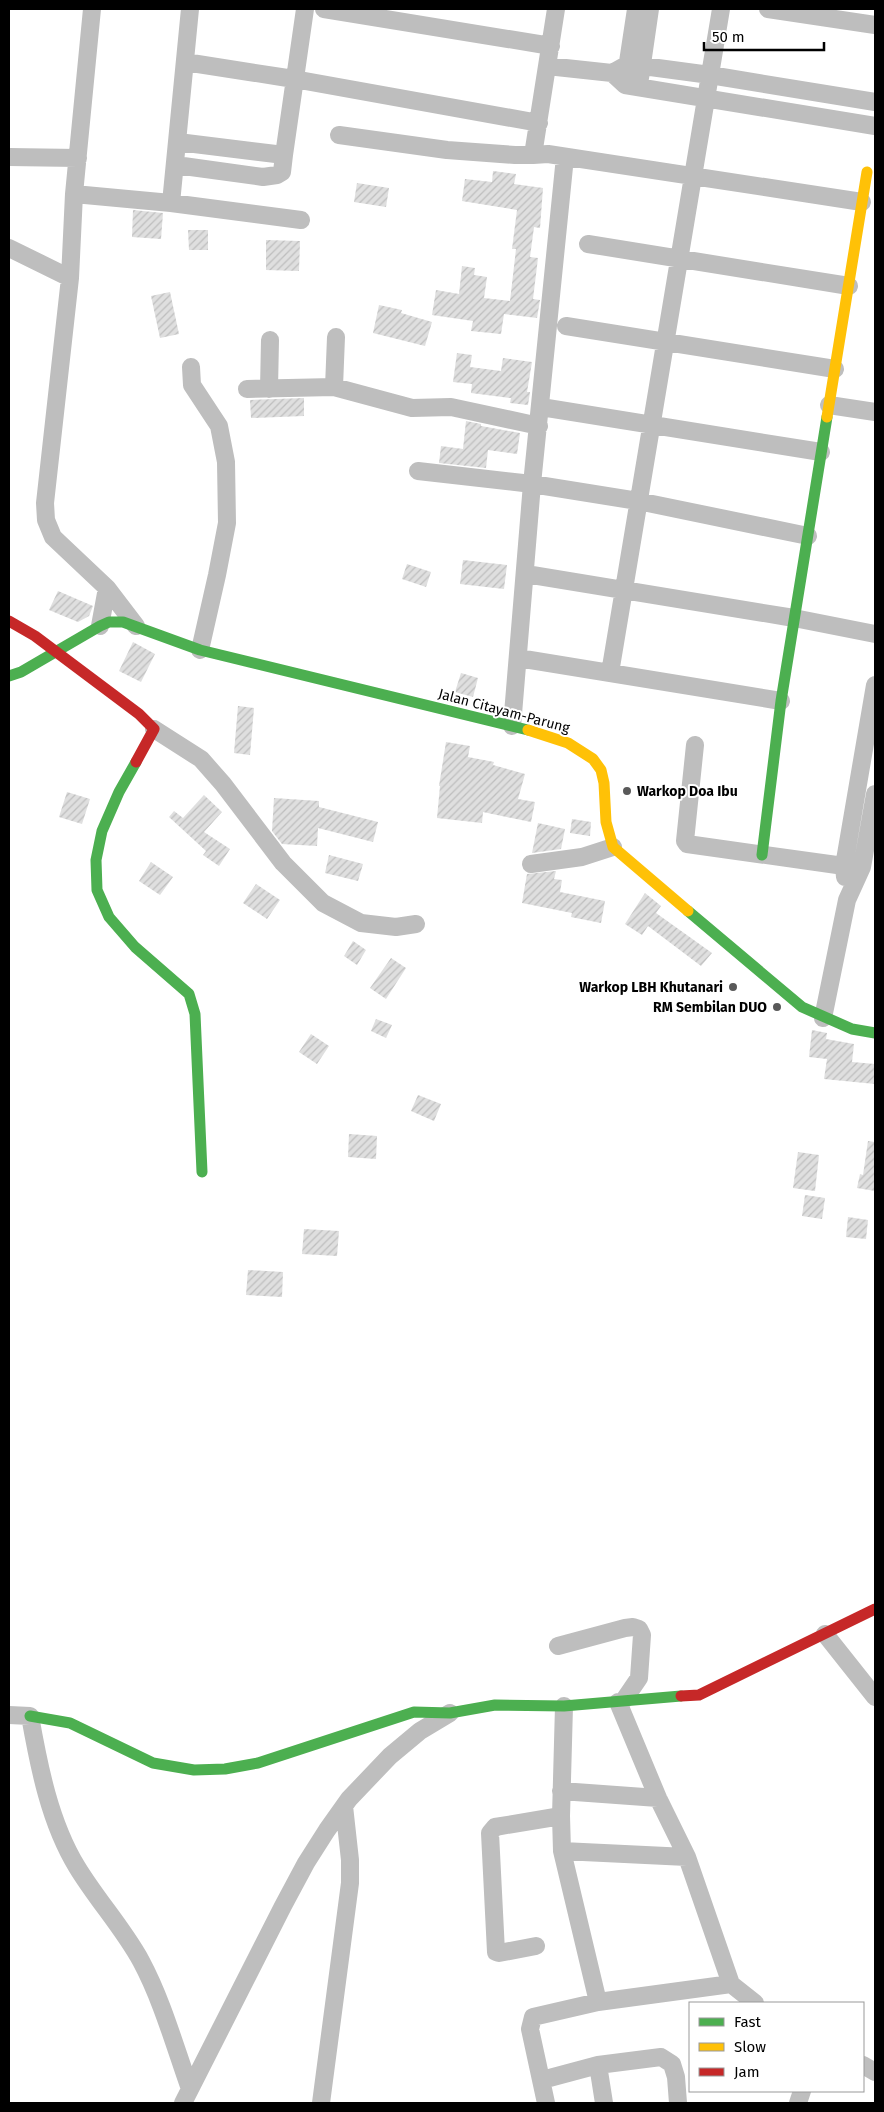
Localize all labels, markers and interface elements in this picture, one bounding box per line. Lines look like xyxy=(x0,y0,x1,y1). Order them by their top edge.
scale bar xyxy=(704,20,824,52)
text: 50 m xyxy=(712,28,745,46)
street label: Jalan Citayam-Parung xyxy=(436,685,572,737)
place label: Warkop Doa Ibu xyxy=(637,783,738,800)
marker: Warkop Doa Ibu xyxy=(621,785,633,797)
place label: Warkop LBH Khutanari xyxy=(579,979,723,996)
marker: Warkop LBH Khutanari xyxy=(727,981,739,993)
place label: RM Sembilan DUO xyxy=(653,999,767,1016)
marker: RM Sembilan DUO xyxy=(771,1001,783,1013)
legend xyxy=(689,2002,864,2092)
text: Fast xyxy=(734,2013,761,2031)
text: Slow xyxy=(734,2038,766,2056)
text: Jam xyxy=(734,2063,760,2081)

